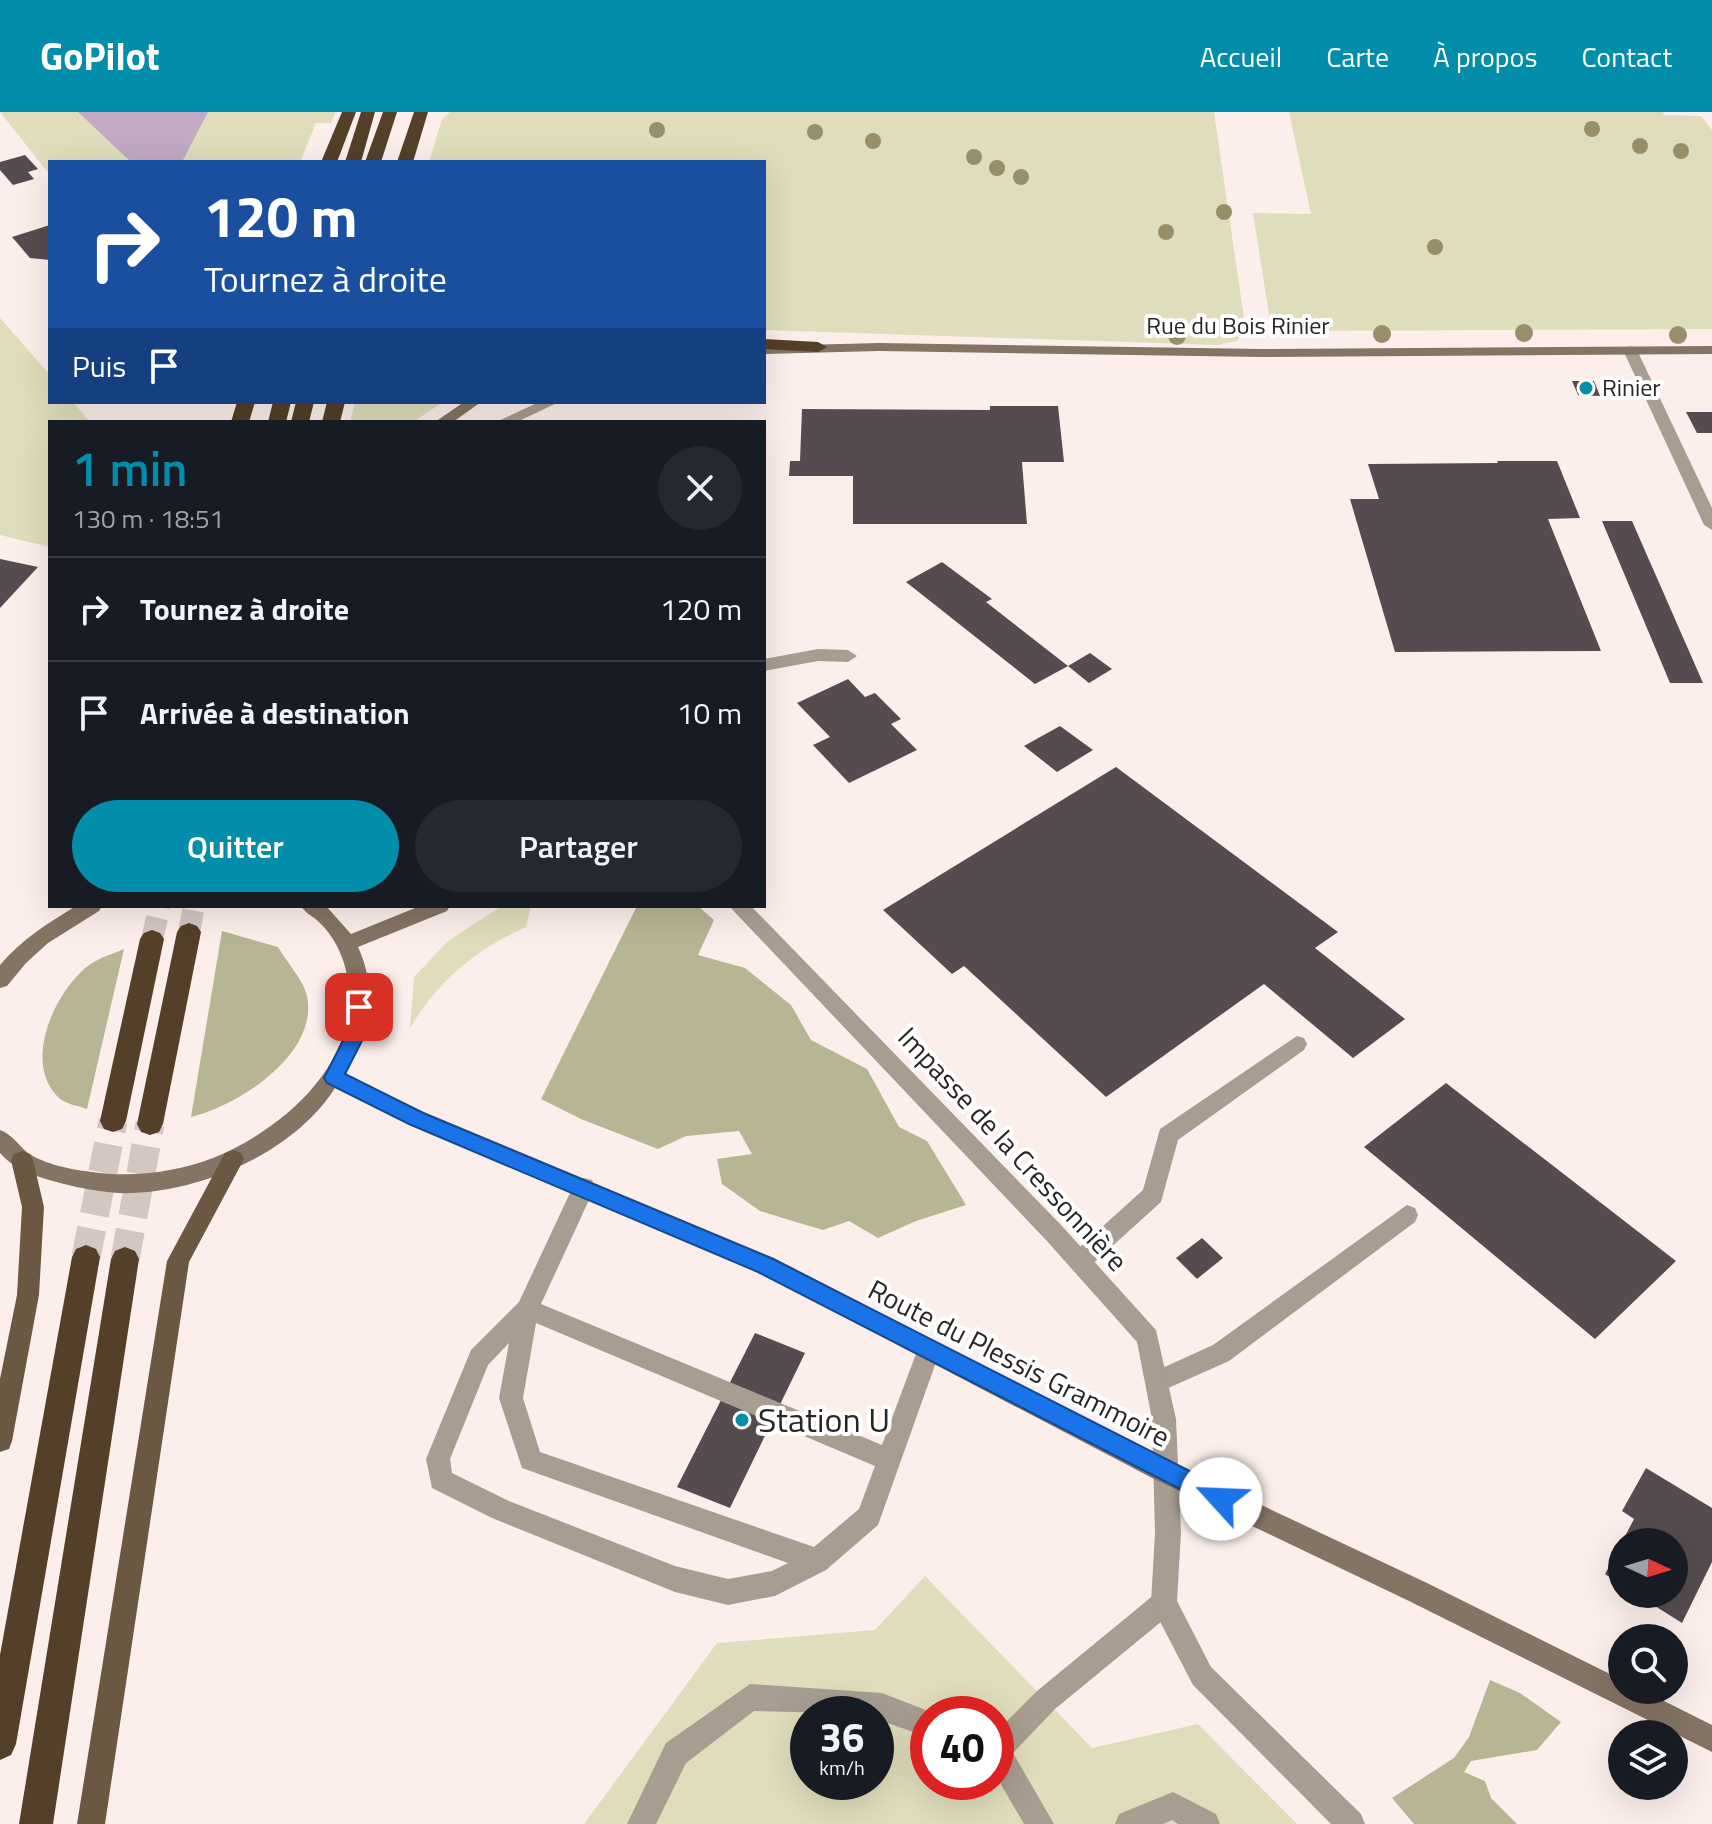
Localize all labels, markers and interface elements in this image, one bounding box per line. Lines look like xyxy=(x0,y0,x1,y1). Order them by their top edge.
text: GoPilot xyxy=(40,27,160,85)
text: Accueil xyxy=(1200,35,1282,78)
text: Carte xyxy=(1326,35,1389,78)
text: À propos xyxy=(1433,35,1537,78)
text: Contact xyxy=(1581,35,1672,78)
text: 120 m xyxy=(204,174,357,259)
icon: right xyxy=(72,192,176,296)
text: Tournez à droite xyxy=(204,251,447,306)
street label: Rue du Bois Rinier xyxy=(1146,307,1330,343)
text: Puis xyxy=(72,343,126,389)
icon: arrive xyxy=(142,344,186,388)
place label: Rinier xyxy=(1602,369,1661,405)
marker: Rinier xyxy=(1577,379,1595,397)
text: 1 min xyxy=(72,432,187,505)
button: close xyxy=(658,446,742,530)
text: 130 m · 18:51 xyxy=(72,499,224,538)
text: Tournez à droite xyxy=(140,586,349,632)
text: 120 m xyxy=(660,586,742,632)
icon: right xyxy=(72,587,116,631)
text: Arrivée à destination xyxy=(140,690,410,736)
text: 10 m xyxy=(677,690,742,736)
icon: arrive xyxy=(72,691,116,735)
button: Quitter xyxy=(72,800,399,892)
button: Partager xyxy=(415,800,742,892)
pin xyxy=(325,973,393,1041)
icon: arrive xyxy=(337,985,381,1029)
street label: Impasse de la Cressonnière xyxy=(888,1017,1138,1281)
street label: Route du Plessis Grammoire xyxy=(861,1268,1178,1457)
place label: Station U xyxy=(758,1393,890,1445)
marker: Station U xyxy=(733,1411,751,1429)
position arrow xyxy=(1179,1457,1263,1541)
north arrow xyxy=(1608,1528,1688,1608)
map controls xyxy=(1608,1528,1688,1800)
button: search xyxy=(1608,1624,1688,1704)
speed limit sign: 40 xyxy=(910,1696,1014,1800)
text: 36 xyxy=(820,1707,864,1768)
button: layers xyxy=(1608,1720,1688,1800)
text: km/h xyxy=(819,1752,865,1783)

